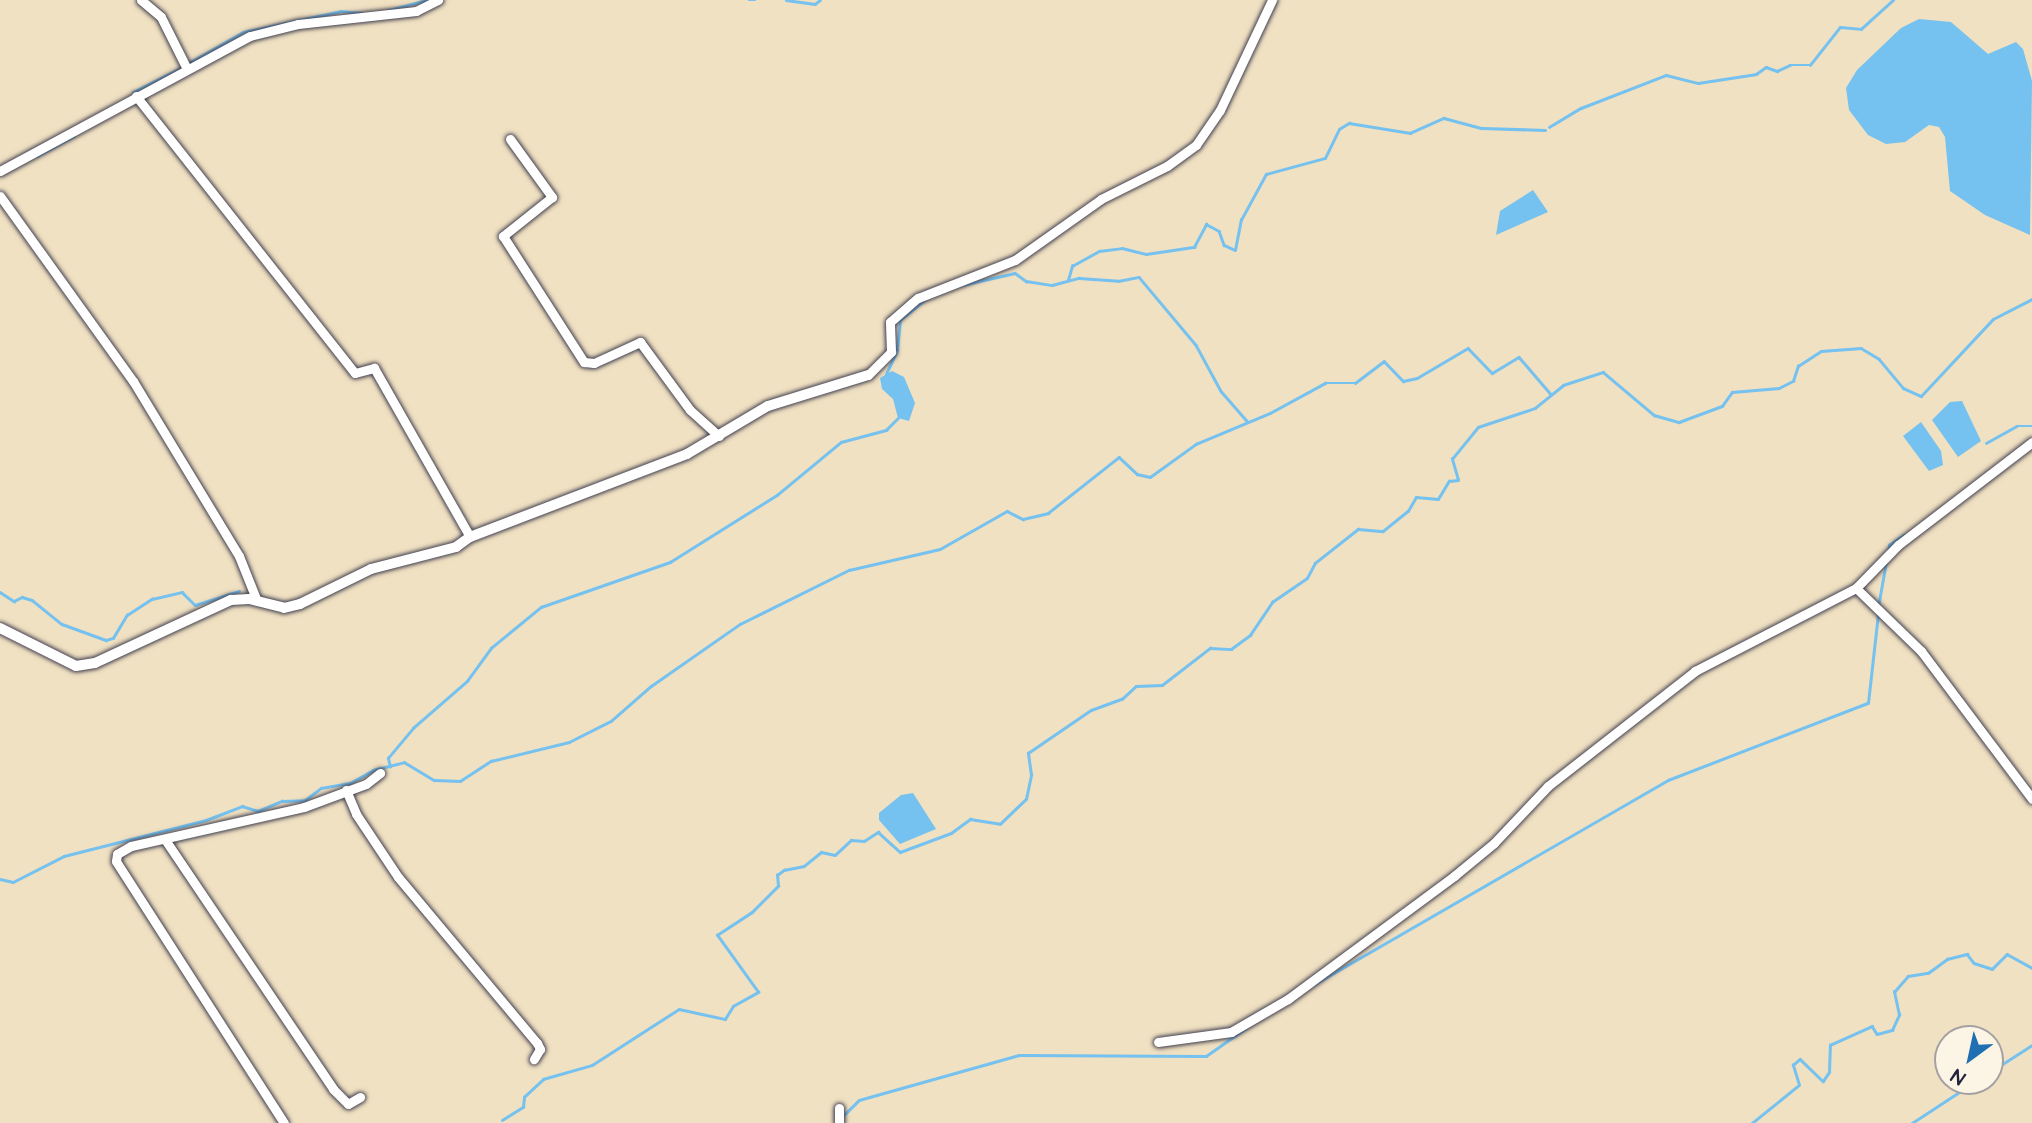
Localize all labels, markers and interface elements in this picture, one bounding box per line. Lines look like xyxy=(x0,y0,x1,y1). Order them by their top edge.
north arrow xyxy=(1934,1025,2004,1095)
text: N xyxy=(1946,1062,1971,1091)

